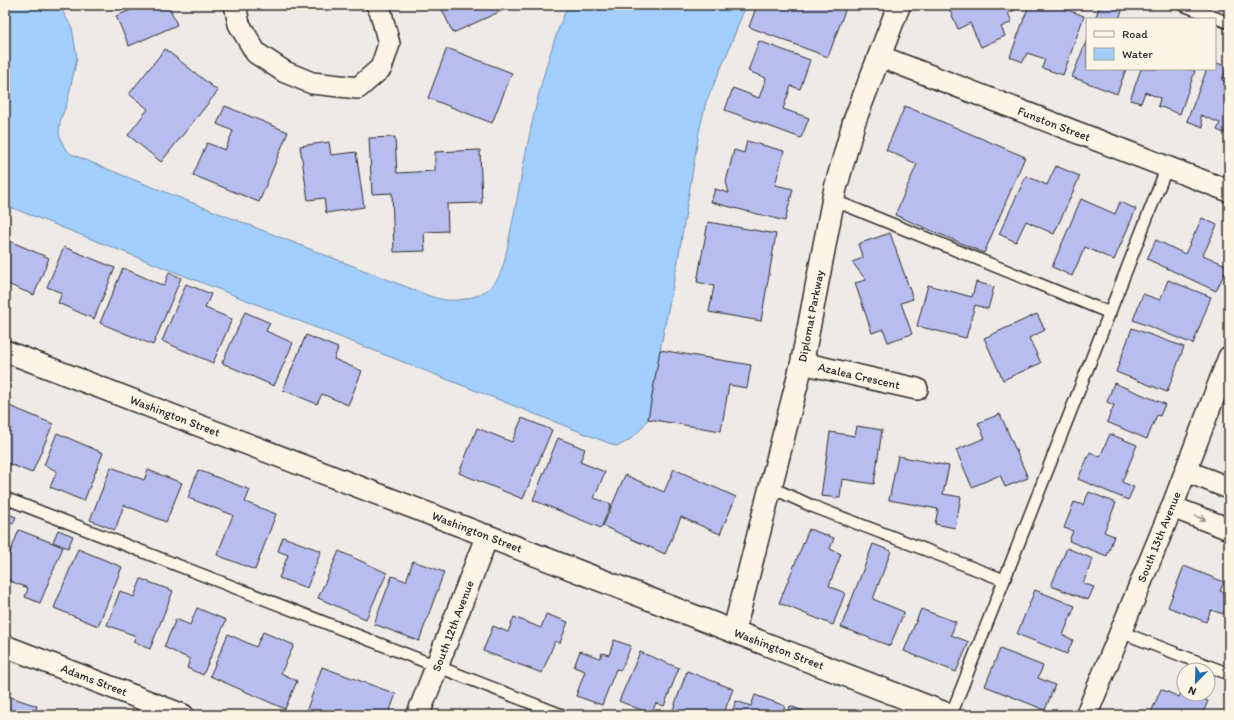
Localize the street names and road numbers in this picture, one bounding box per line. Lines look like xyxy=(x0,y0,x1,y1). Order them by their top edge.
street label: Funston Street xyxy=(1016,104,1093,144)
street label: Diplomat Parkway xyxy=(795,268,827,363)
street label: Azalea Crescent xyxy=(817,360,902,392)
street label: Washington Street xyxy=(128,392,222,440)
street label: South 13th Avenue xyxy=(1134,489,1184,584)
street label: Washington Street xyxy=(430,508,524,556)
street label: South 12th Avenue xyxy=(429,578,477,674)
street label: Washington Street xyxy=(732,625,826,673)
street label: Adams Street xyxy=(59,661,130,699)

